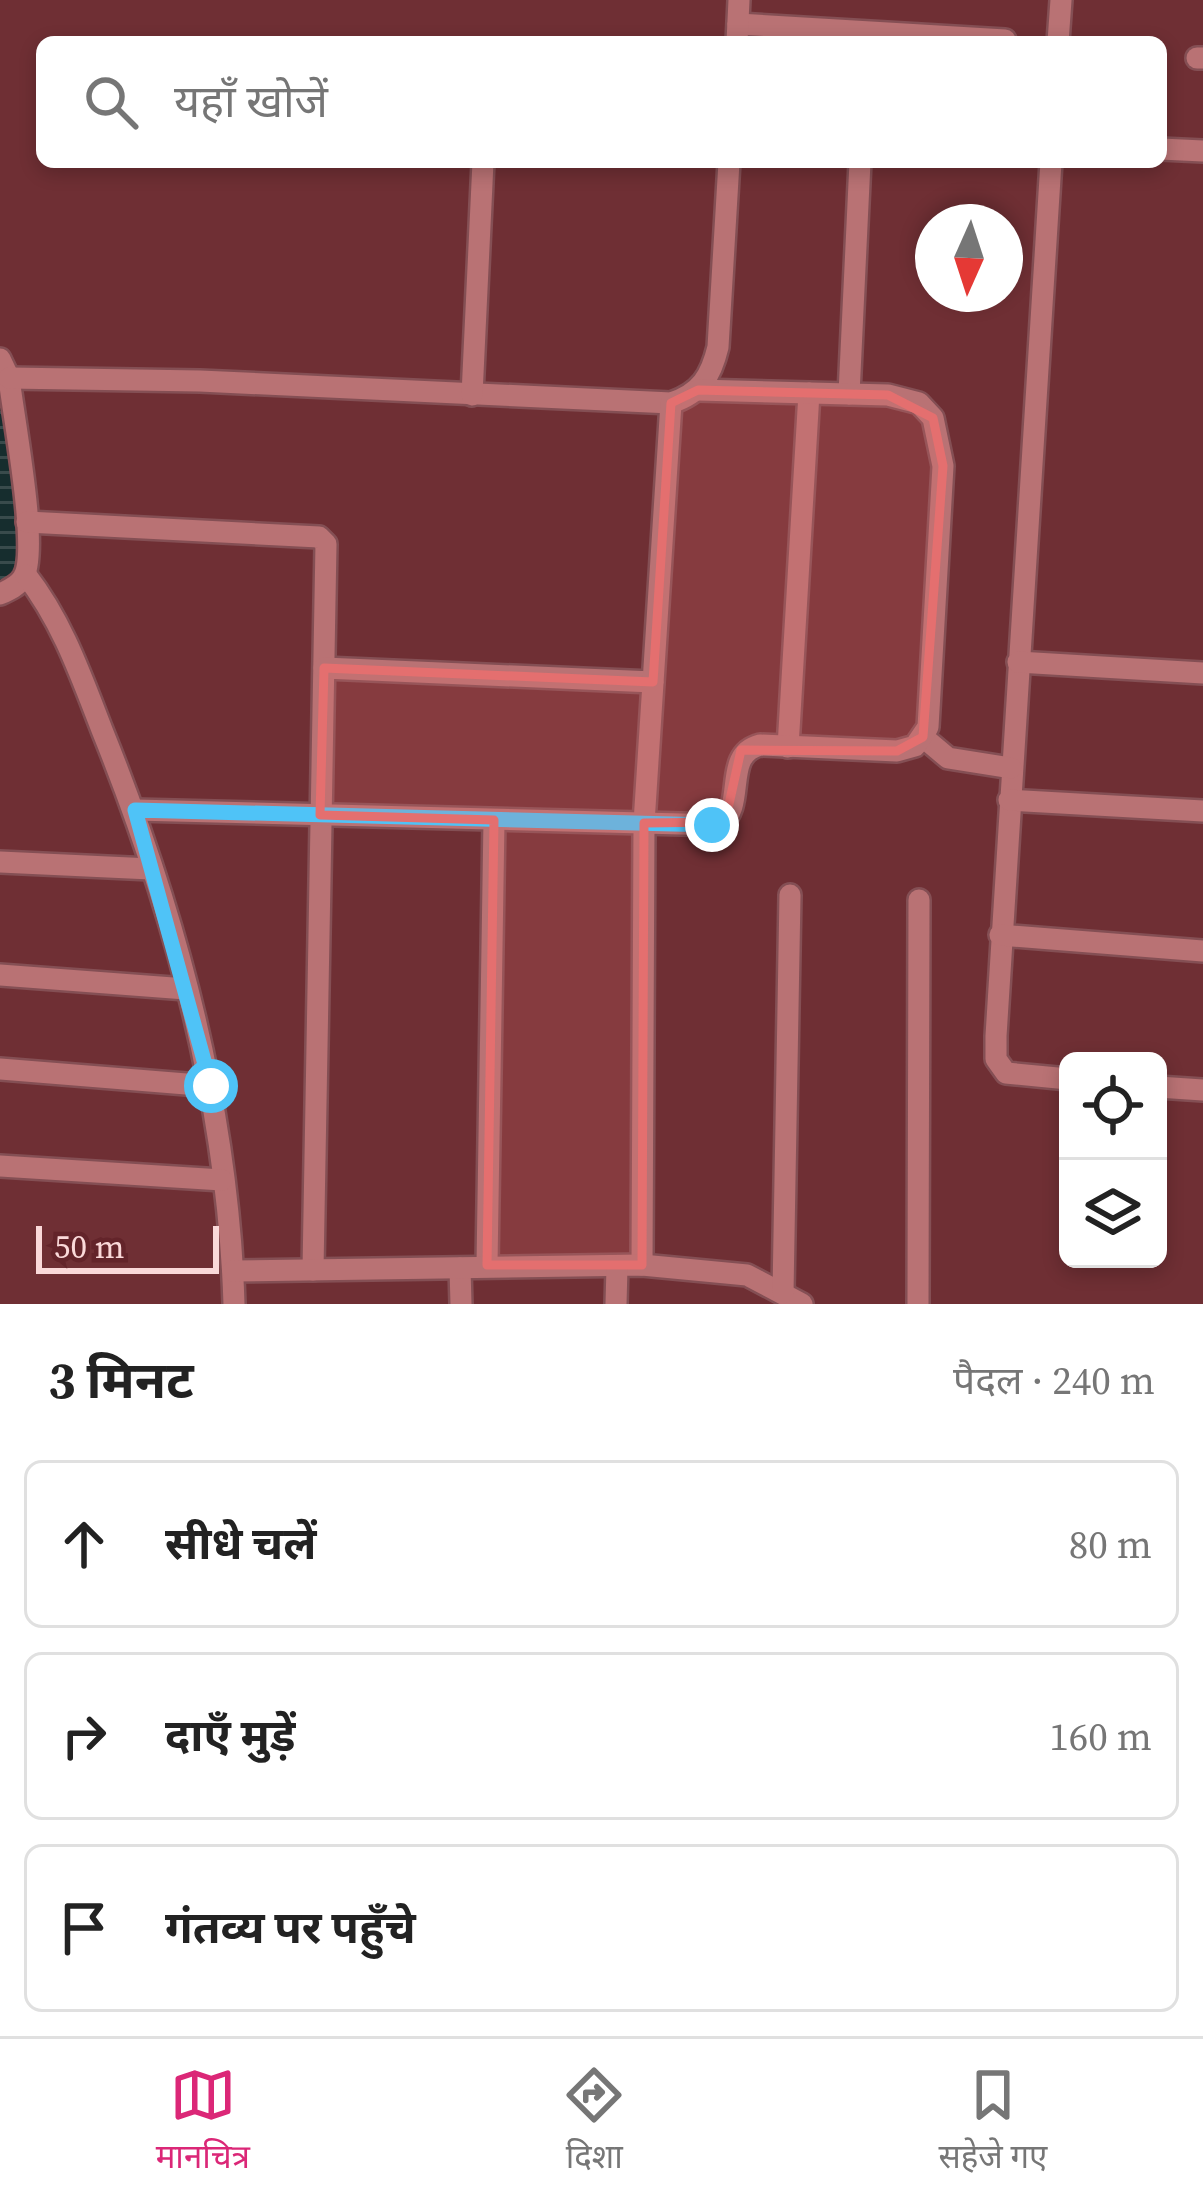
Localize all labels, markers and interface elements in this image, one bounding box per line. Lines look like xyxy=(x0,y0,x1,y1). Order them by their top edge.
search box xyxy=(36,36,1167,168)
icon: search xyxy=(78,69,144,135)
text: यहाँ खोजें xyxy=(174,70,328,132)
north arrow xyxy=(915,204,1023,312)
route end xyxy=(685,798,739,852)
map controls xyxy=(1059,1052,1167,1268)
button: locate xyxy=(1059,1052,1167,1160)
route start xyxy=(184,1059,238,1113)
button: layers xyxy=(1059,1160,1167,1268)
scale bar xyxy=(36,1220,219,1273)
text: 50 m xyxy=(54,1224,124,1269)
text: 3 मिनट xyxy=(48,1345,194,1415)
text: पैदल · 240 m xyxy=(953,1354,1155,1407)
icon: ahead xyxy=(51,1511,117,1577)
text: सीधे चलें xyxy=(165,1512,316,1574)
text: 80 m xyxy=(1069,1518,1152,1571)
icon: right xyxy=(51,1703,117,1769)
text: दाएँ मुड़ें xyxy=(165,1704,295,1766)
text: 160 m xyxy=(1049,1710,1152,1763)
icon: arrive xyxy=(51,1895,117,1961)
text: गंतव्य पर पहुँचे xyxy=(165,1896,416,1958)
tab: मानचित्र xyxy=(156,2062,250,2181)
tab: दिशा xyxy=(561,2062,627,2181)
tab: सहेजे गए xyxy=(938,2062,1047,2181)

